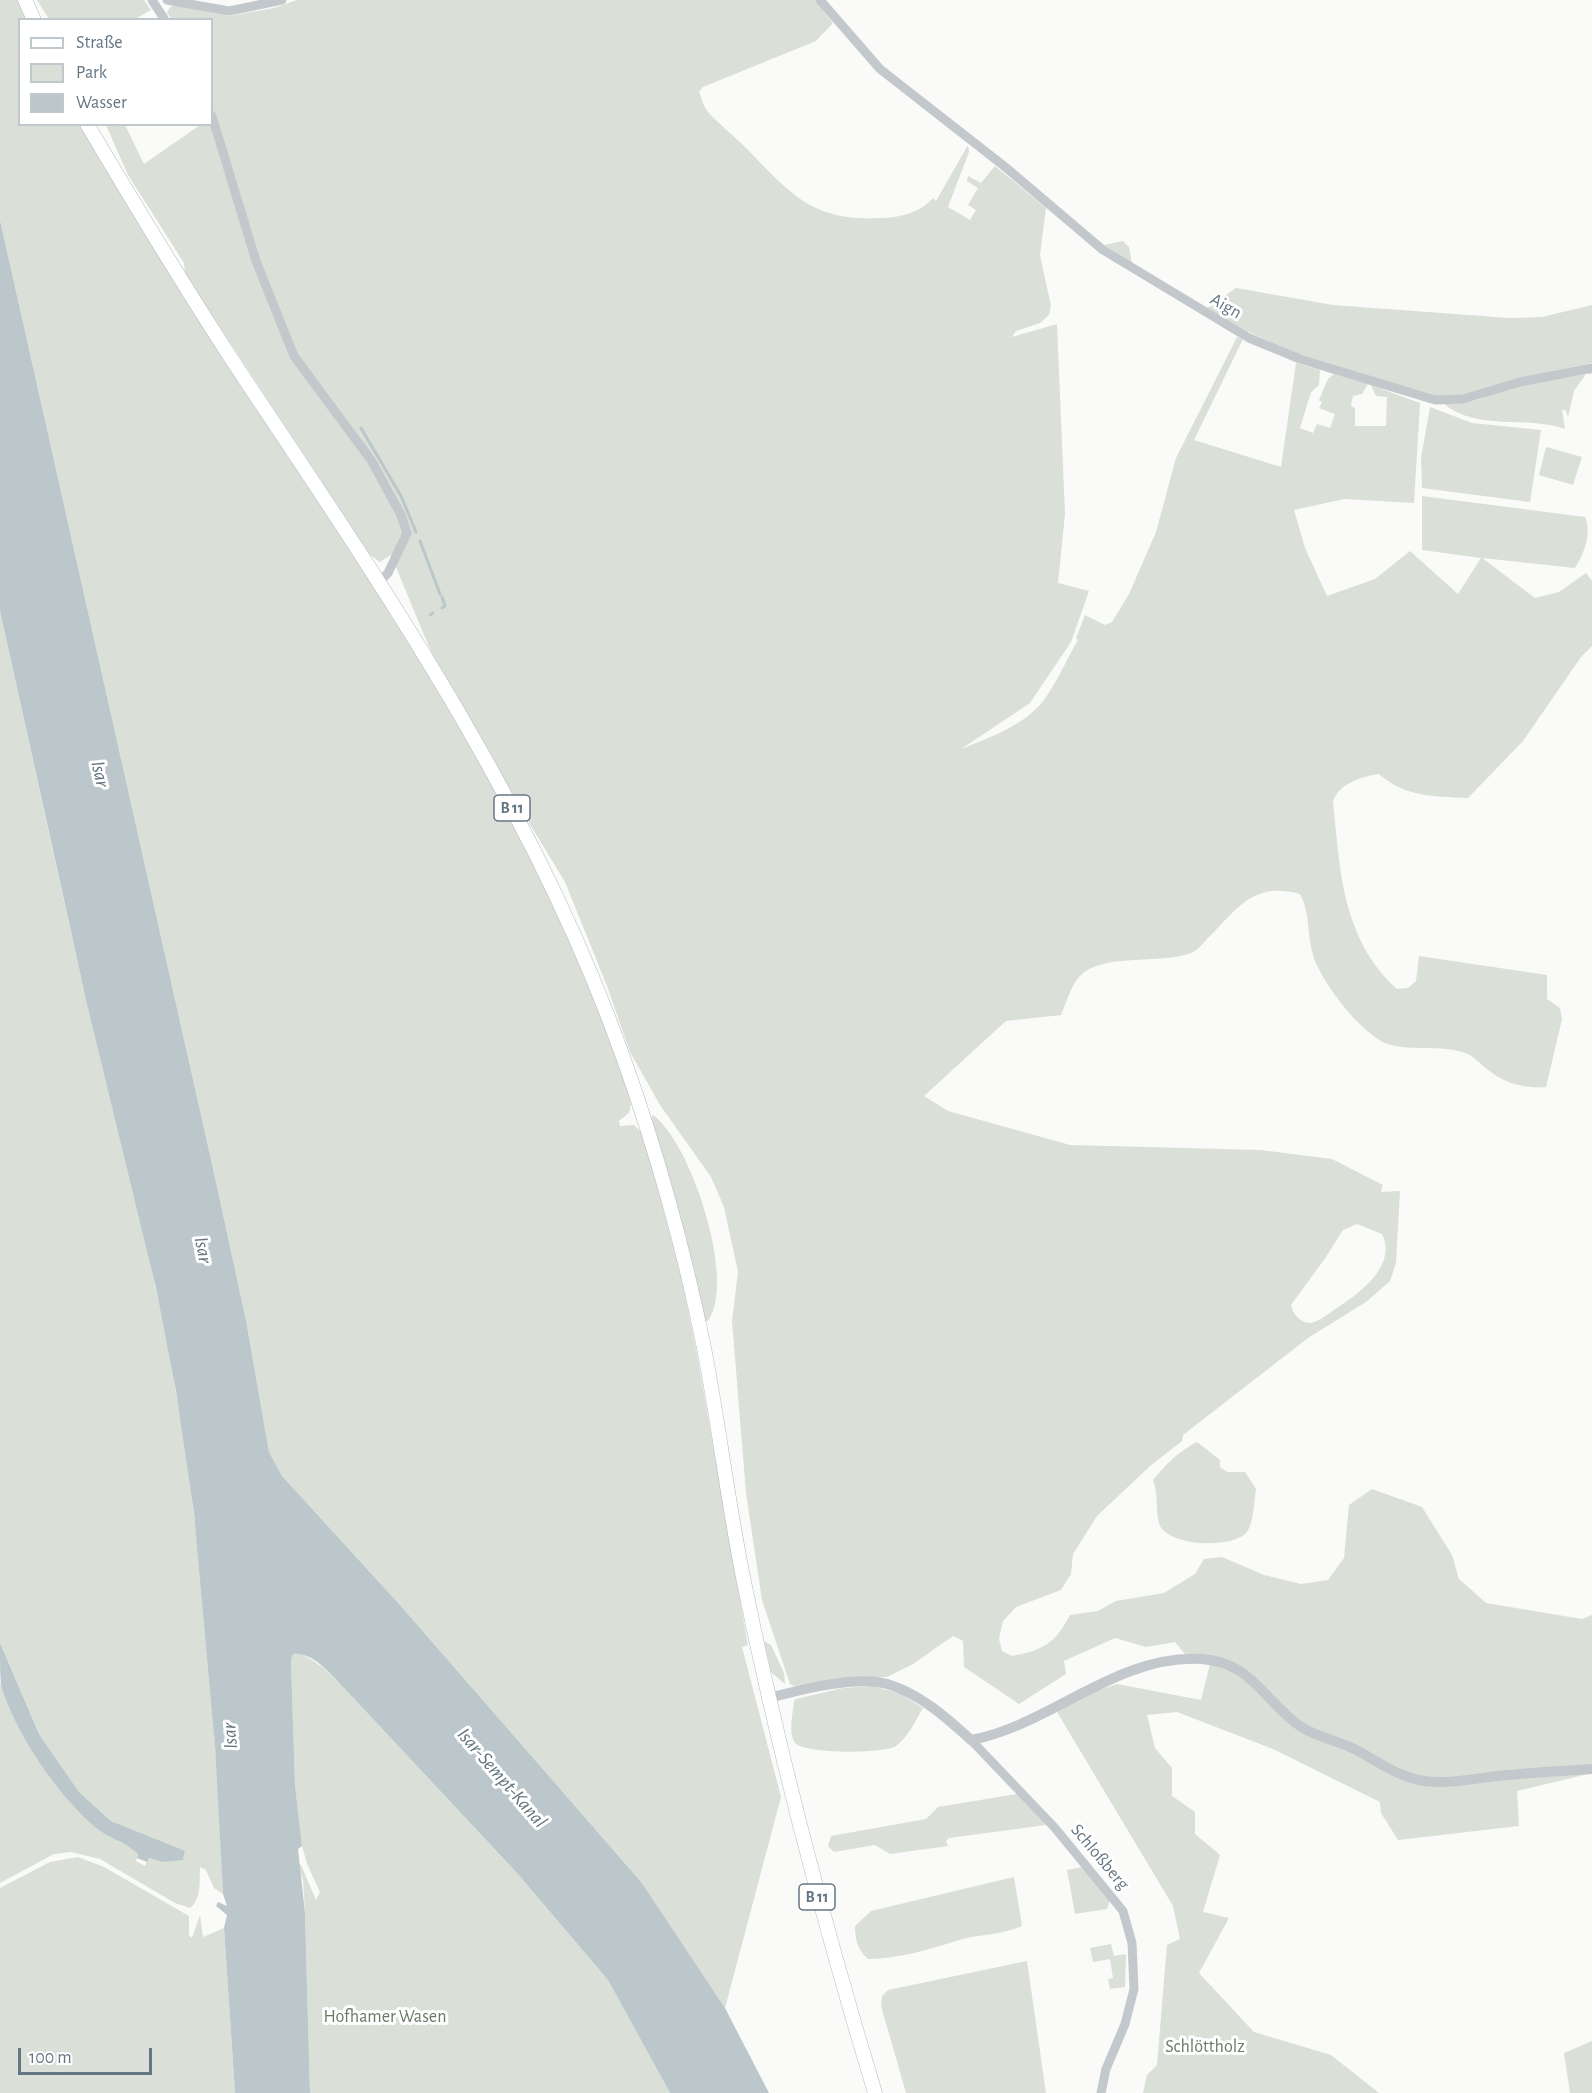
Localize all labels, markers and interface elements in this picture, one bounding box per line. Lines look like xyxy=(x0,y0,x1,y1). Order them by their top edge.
legend xyxy=(18,18,213,126)
text: Straße xyxy=(76,34,122,52)
text: Park xyxy=(76,64,107,82)
text: Wasser xyxy=(76,94,127,112)
street label: Aign xyxy=(1206,288,1246,324)
water label: Isar xyxy=(85,758,115,790)
road number: B 11 xyxy=(494,795,530,821)
water label: Isar xyxy=(189,1235,217,1265)
water label: Isar xyxy=(217,1722,243,1750)
water label: Isar-Sempt-Kanal xyxy=(452,1723,552,1833)
street label: Schloßberg xyxy=(1066,1820,1134,1894)
road number: B 11 xyxy=(799,1884,835,1910)
park label: Hofhamer Wasen xyxy=(324,2006,446,2028)
scale bar xyxy=(21,2036,154,2074)
park label: Schlöttholz xyxy=(1165,2036,1245,2058)
text: 100 m xyxy=(29,2049,72,2067)

